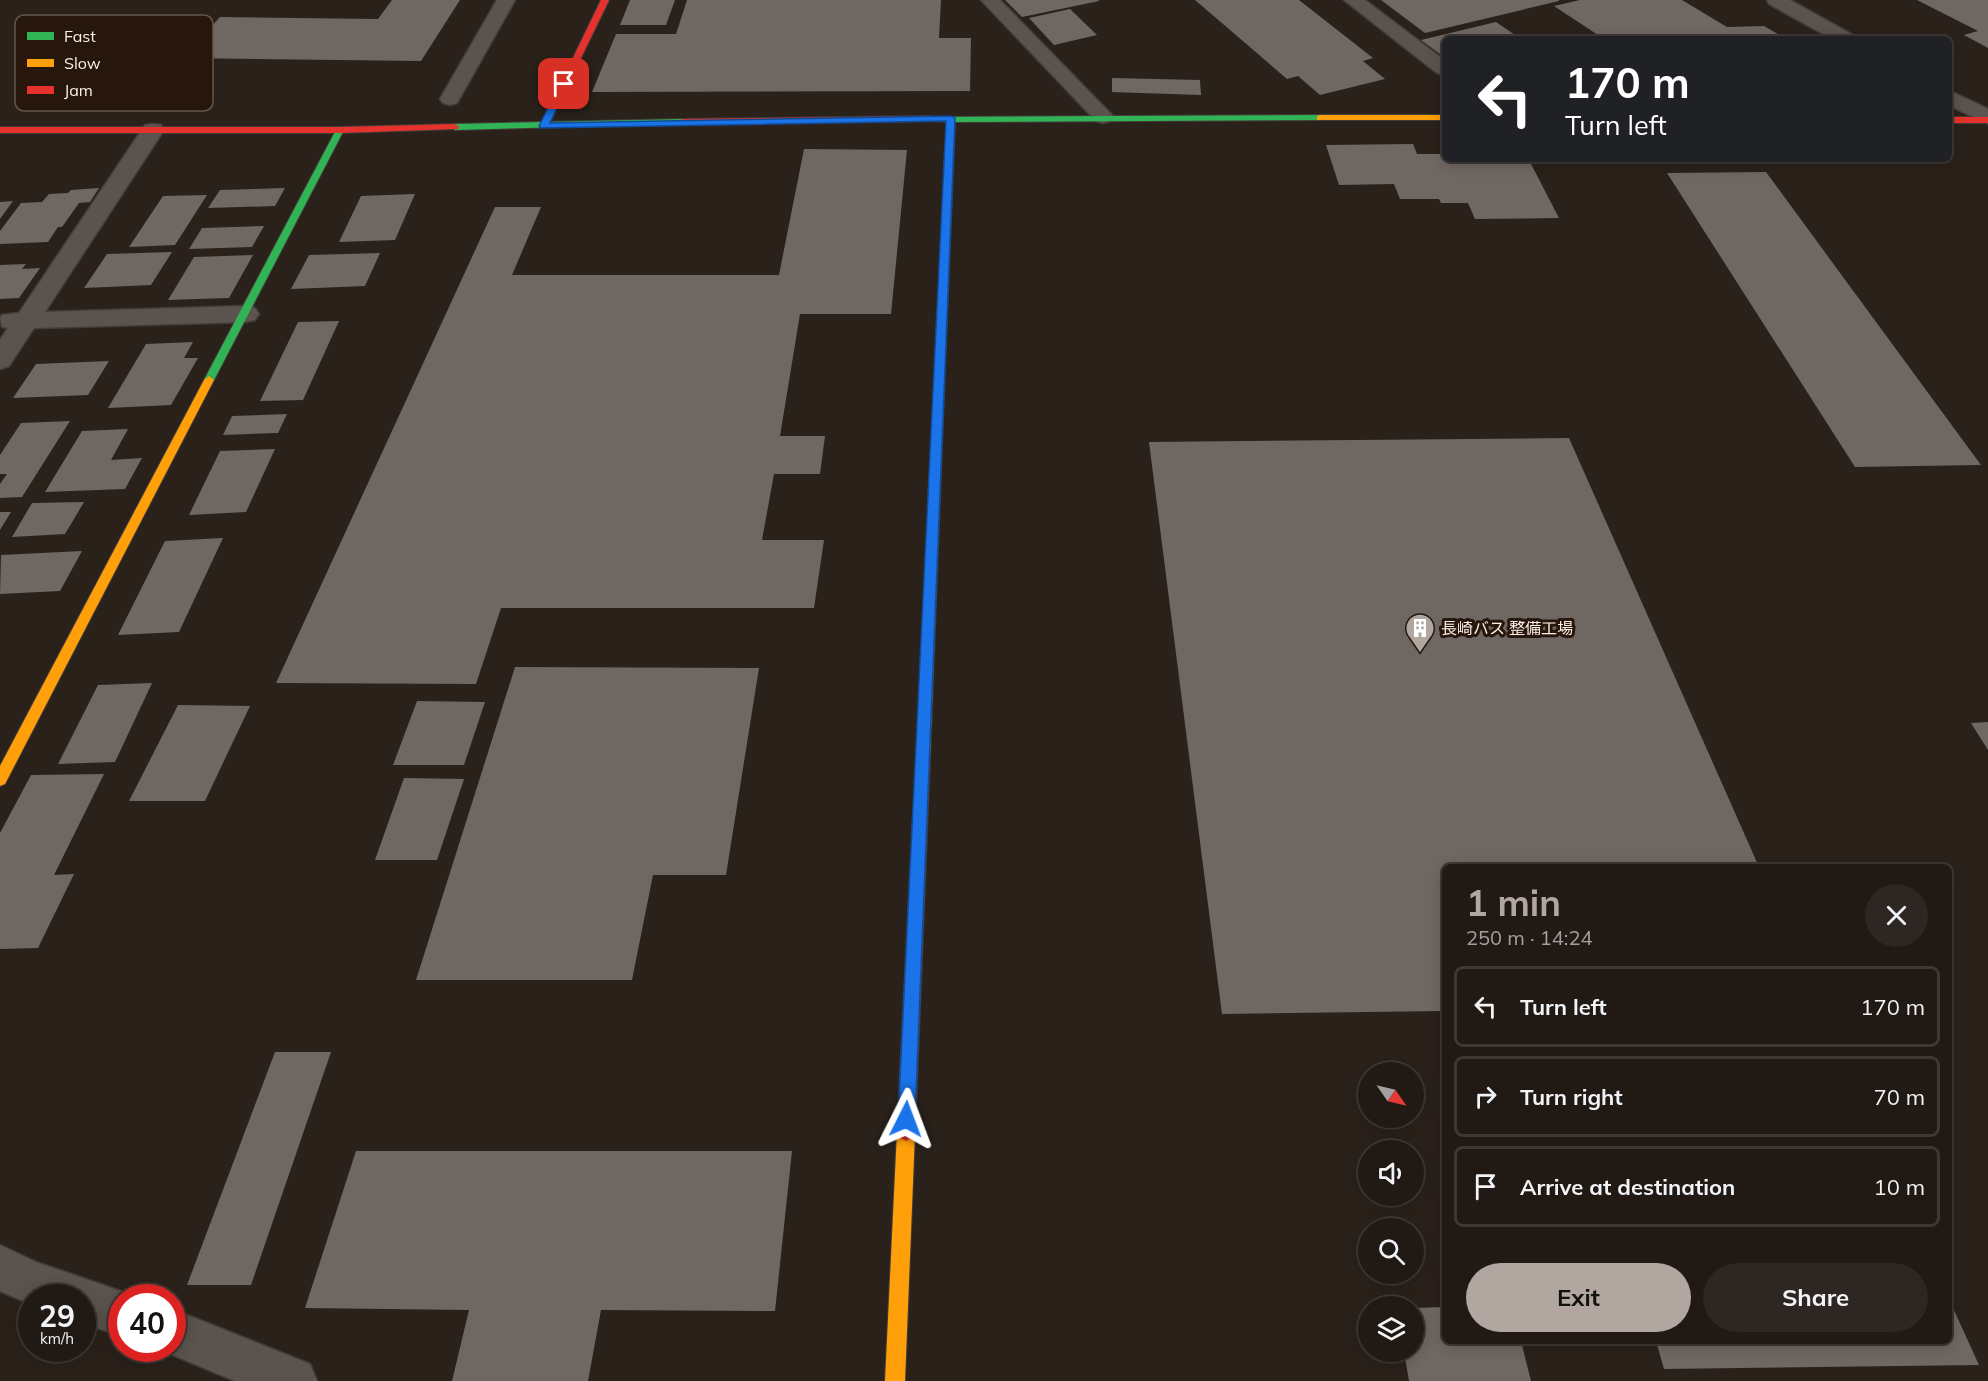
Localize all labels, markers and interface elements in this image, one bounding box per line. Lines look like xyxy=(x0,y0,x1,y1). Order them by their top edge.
legend xyxy=(15,15,213,111)
text: Fast xyxy=(64,26,96,46)
text: Slow xyxy=(64,53,101,73)
text: 170 m xyxy=(1565,56,1690,109)
pin xyxy=(538,58,589,109)
icon: left xyxy=(1466,60,1544,138)
icon: arrive xyxy=(547,67,580,100)
text: Jam xyxy=(64,80,93,100)
text: Turn left xyxy=(1565,108,1667,142)
building icon: 長崎バス 整備工場 xyxy=(1404,612,1436,654)
place label: 長崎バス 整備工場 xyxy=(1441,618,1573,638)
text: 1 min xyxy=(1466,880,1561,925)
button: close xyxy=(1865,884,1928,947)
text: 250 m · 14:24 xyxy=(1466,925,1592,950)
icon: left xyxy=(1469,990,1502,1023)
text: Turn left xyxy=(1520,993,1607,1021)
text: 170 m xyxy=(1860,993,1925,1021)
north arrow xyxy=(1358,1062,1424,1128)
map controls xyxy=(1358,1062,1424,1362)
icon: right xyxy=(1469,1080,1502,1113)
text: Turn right xyxy=(1520,1083,1623,1111)
text: 70 m xyxy=(1874,1083,1925,1111)
position arrow xyxy=(874,1087,938,1151)
button: sound xyxy=(1358,1140,1424,1206)
icon: arrive xyxy=(1469,1170,1502,1203)
text: Arrive at destination xyxy=(1520,1173,1735,1201)
text: 10 m xyxy=(1874,1173,1925,1201)
button: search xyxy=(1358,1218,1424,1284)
button: Exit xyxy=(1466,1263,1691,1332)
button: Share xyxy=(1703,1263,1928,1332)
speed limit sign: 40 xyxy=(108,1284,186,1362)
button: layers xyxy=(1358,1296,1424,1362)
text: 29 xyxy=(39,1297,75,1335)
text: km/h xyxy=(40,1329,74,1348)

